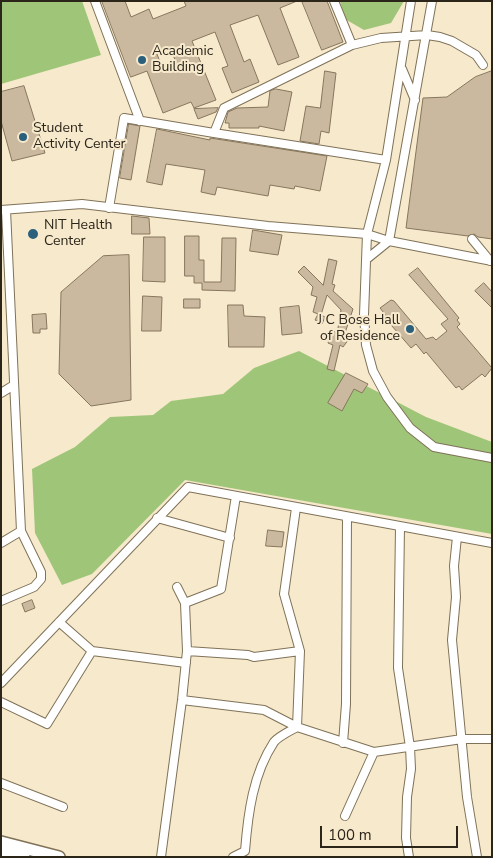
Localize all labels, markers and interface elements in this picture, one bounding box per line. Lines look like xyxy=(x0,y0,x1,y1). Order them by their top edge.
place label: Academic Building xyxy=(152,44,213,76)
marker: Academic Building xyxy=(136,54,148,66)
place label: Student Activity Center xyxy=(33,121,126,154)
marker: Student Activity Center xyxy=(17,131,29,143)
place label: NIT Health Center xyxy=(44,218,112,250)
marker: NIT Health Center xyxy=(26,227,40,241)
place label: J C Bose Hall of Residence xyxy=(317,313,400,346)
marker: J C Bose Hall of Residence xyxy=(404,323,416,335)
scale bar xyxy=(323,816,460,848)
text: 100 m xyxy=(328,825,372,845)

